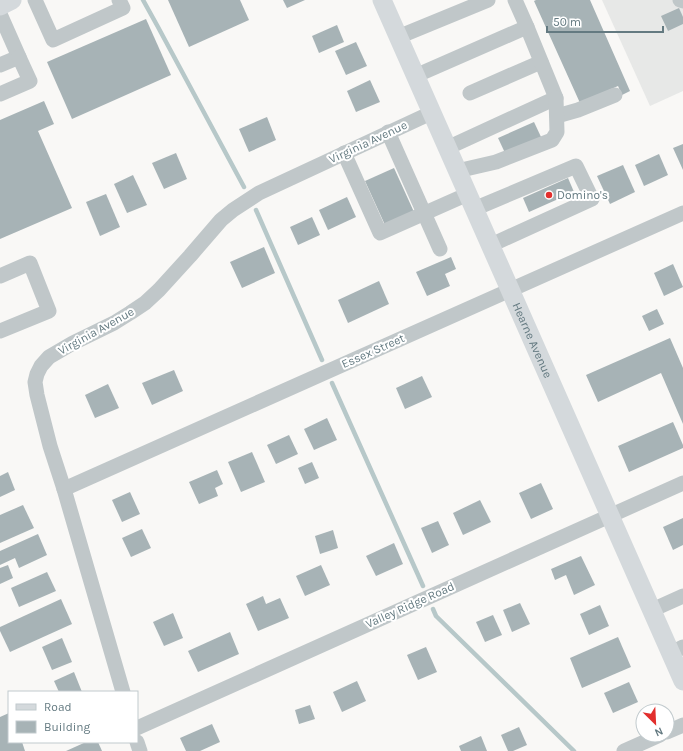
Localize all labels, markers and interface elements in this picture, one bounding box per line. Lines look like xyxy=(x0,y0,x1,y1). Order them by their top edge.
scale bar xyxy=(547,8,663,34)
text: 50 m xyxy=(553,15,581,29)
street label: Virginia Avenue xyxy=(327,118,409,166)
place label: Domino's xyxy=(557,188,608,202)
marker: Domino's xyxy=(544,190,554,200)
street label: Hearne Avenue xyxy=(510,300,555,380)
street label: Virginia Avenue xyxy=(56,304,136,358)
street label: Essex Street xyxy=(339,331,407,371)
street label: Valley Ridge Road xyxy=(363,579,457,631)
legend xyxy=(8,691,138,743)
text: Road xyxy=(44,700,72,714)
north arrow xyxy=(635,703,675,743)
text: Building xyxy=(44,720,91,734)
text: N xyxy=(653,724,665,739)

